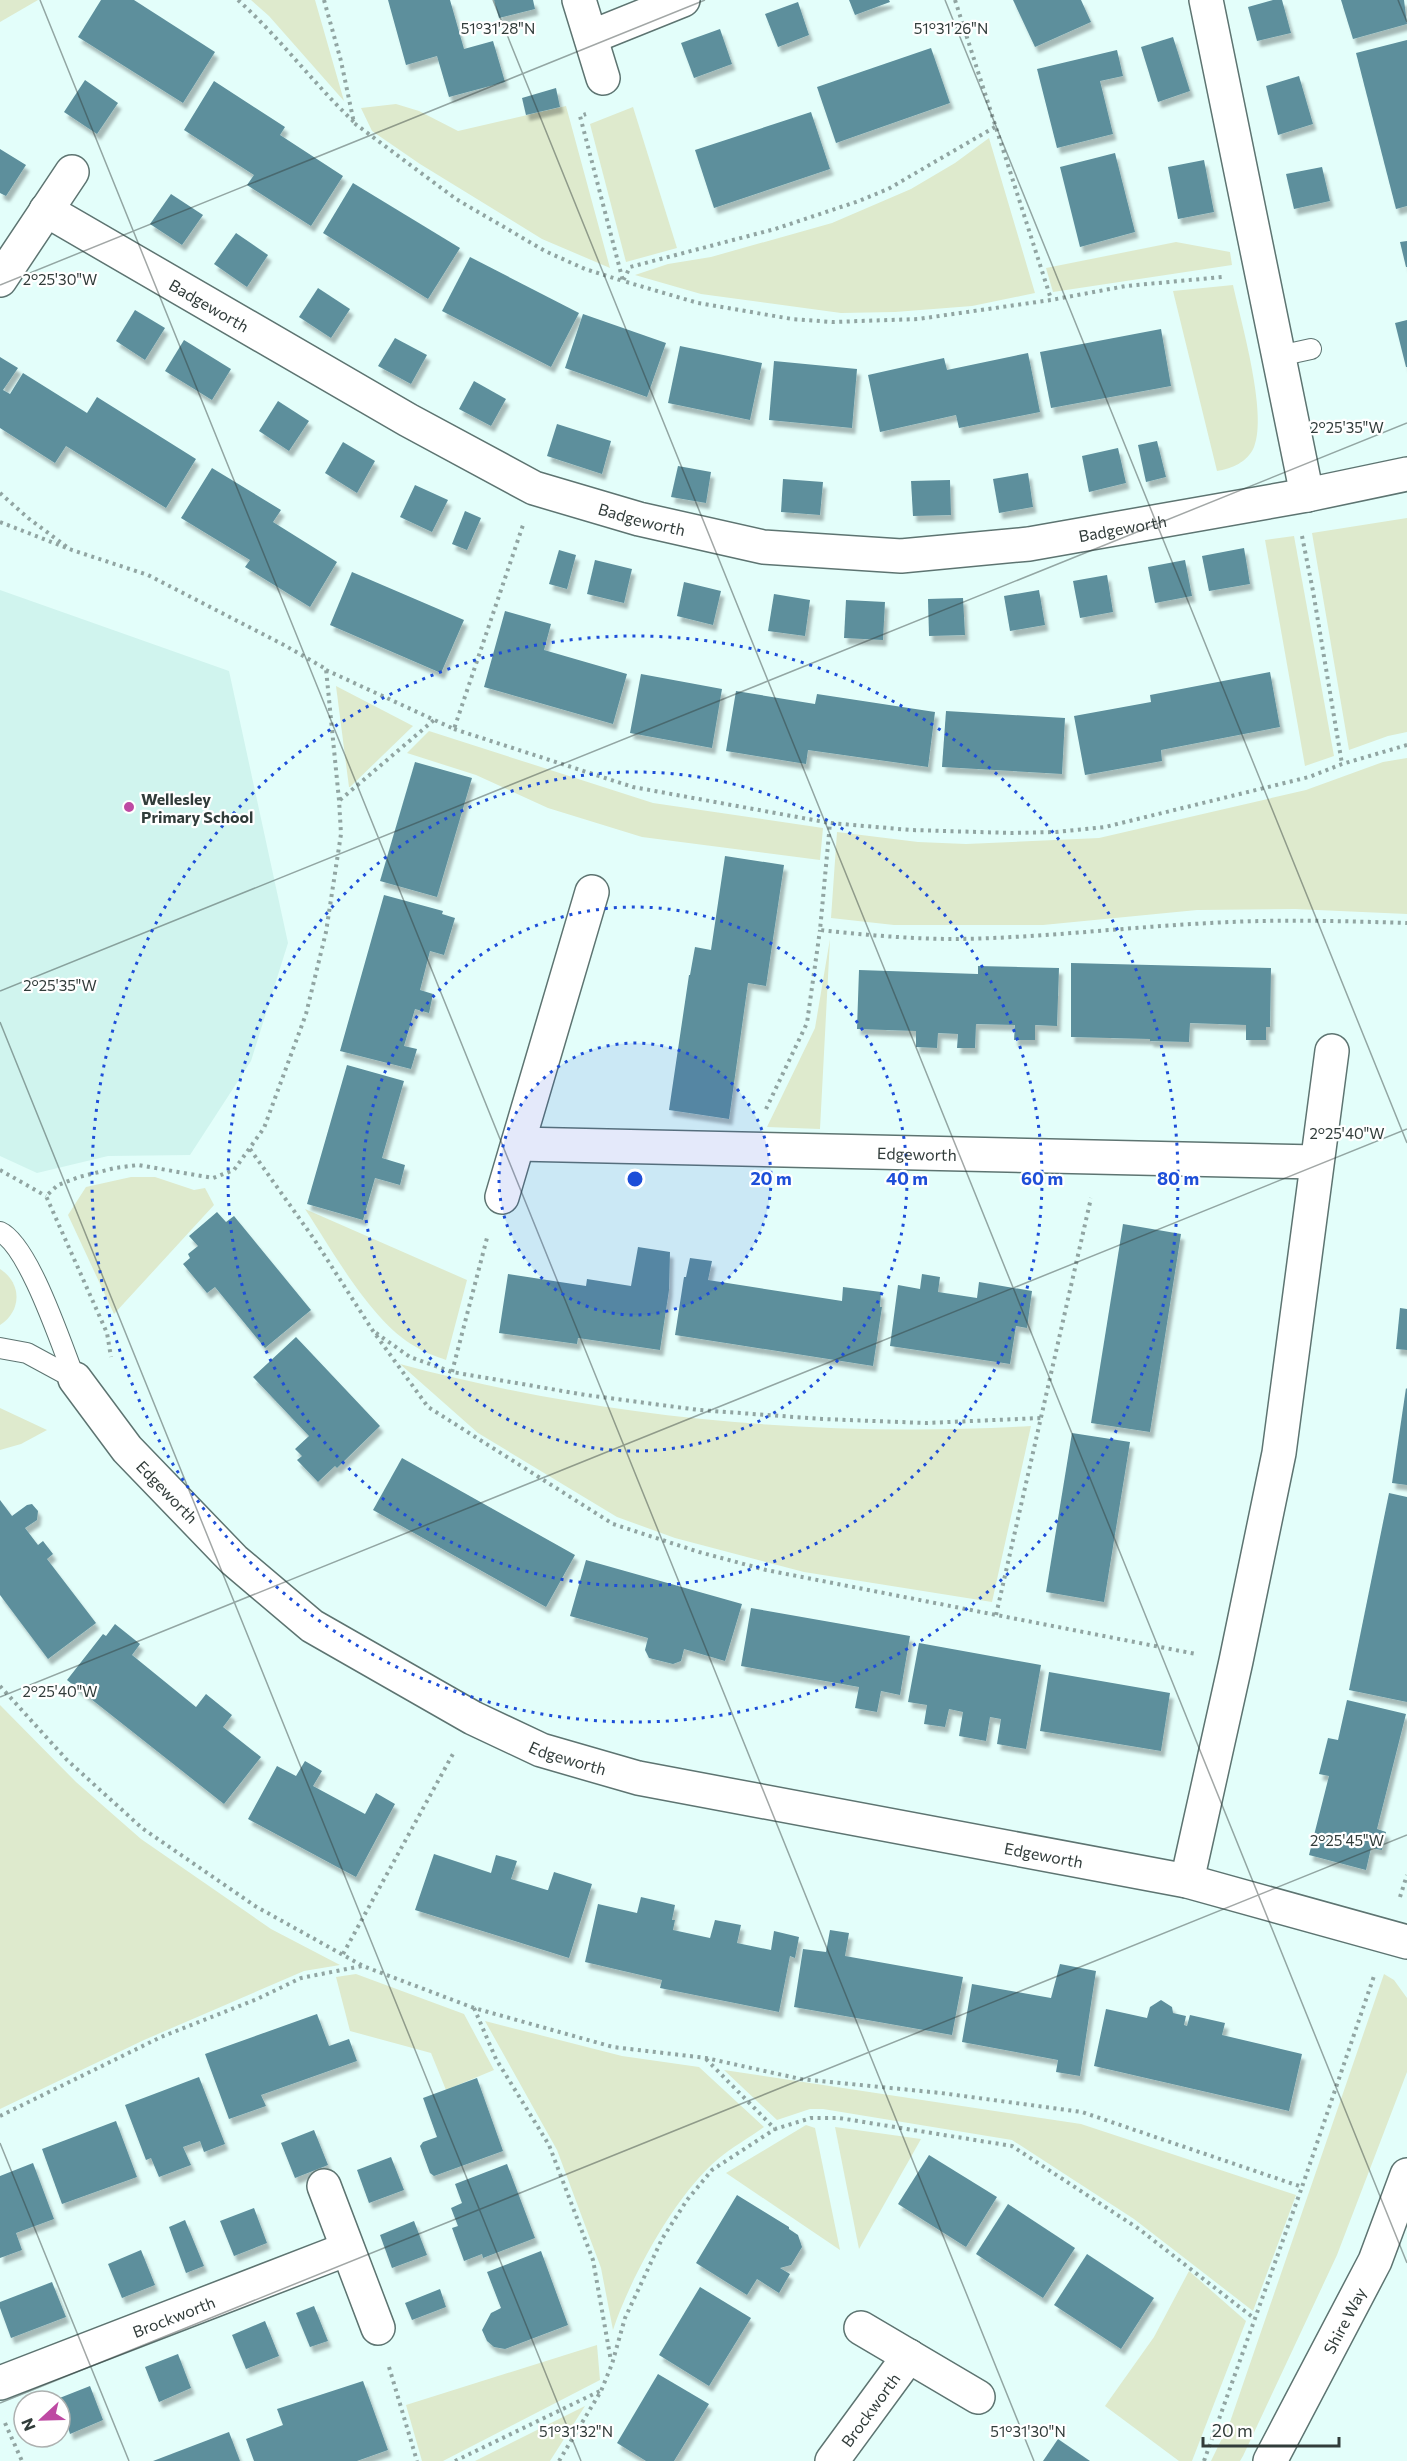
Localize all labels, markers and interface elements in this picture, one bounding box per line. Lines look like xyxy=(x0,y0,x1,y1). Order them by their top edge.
text: 51°31'28"N xyxy=(461,19,535,37)
text: 51°31'26"N xyxy=(914,19,988,37)
text: 2°25'30"W xyxy=(23,270,97,288)
street label: Badgeworth xyxy=(166,274,253,335)
text: 2°25'35"W xyxy=(1310,418,1384,436)
street label: Badgeworth xyxy=(596,498,687,539)
street label: Badgeworth xyxy=(1077,510,1168,545)
place label: Wellesley Primary School xyxy=(141,789,253,826)
marker: Wellesley Primary School xyxy=(122,800,136,814)
text: 2°25'35"W xyxy=(23,976,97,994)
text: 2°25'40"W xyxy=(1309,1124,1385,1142)
street label: Edgeworth xyxy=(877,1143,957,1163)
text: 20 m xyxy=(750,1167,792,1189)
text: 40 m xyxy=(886,1167,928,1189)
text: 60 m xyxy=(1021,1167,1063,1189)
text: 80 m xyxy=(1157,1167,1199,1189)
centre of rings xyxy=(625,1169,645,1189)
street label: Edgeworth xyxy=(133,1456,202,1527)
text: 2°25'40"W xyxy=(22,1682,98,1700)
street label: Edgeworth xyxy=(526,1736,609,1778)
text: 2°25'45"W xyxy=(1310,1831,1384,1849)
street label: Edgeworth xyxy=(1003,1837,1085,1871)
street label: Shire Way xyxy=(1319,2284,1369,2357)
street label: Brockworth xyxy=(130,2291,217,2341)
street label: Brockworth xyxy=(837,2369,903,2450)
north arrow xyxy=(12,2389,72,2449)
scale bar xyxy=(1203,2410,1340,2448)
text: N xyxy=(17,2416,39,2434)
text: 20 m xyxy=(1212,2419,1253,2441)
text: 51°31'32"N xyxy=(539,2422,613,2440)
text: 51°31'30"N xyxy=(990,2422,1066,2440)

